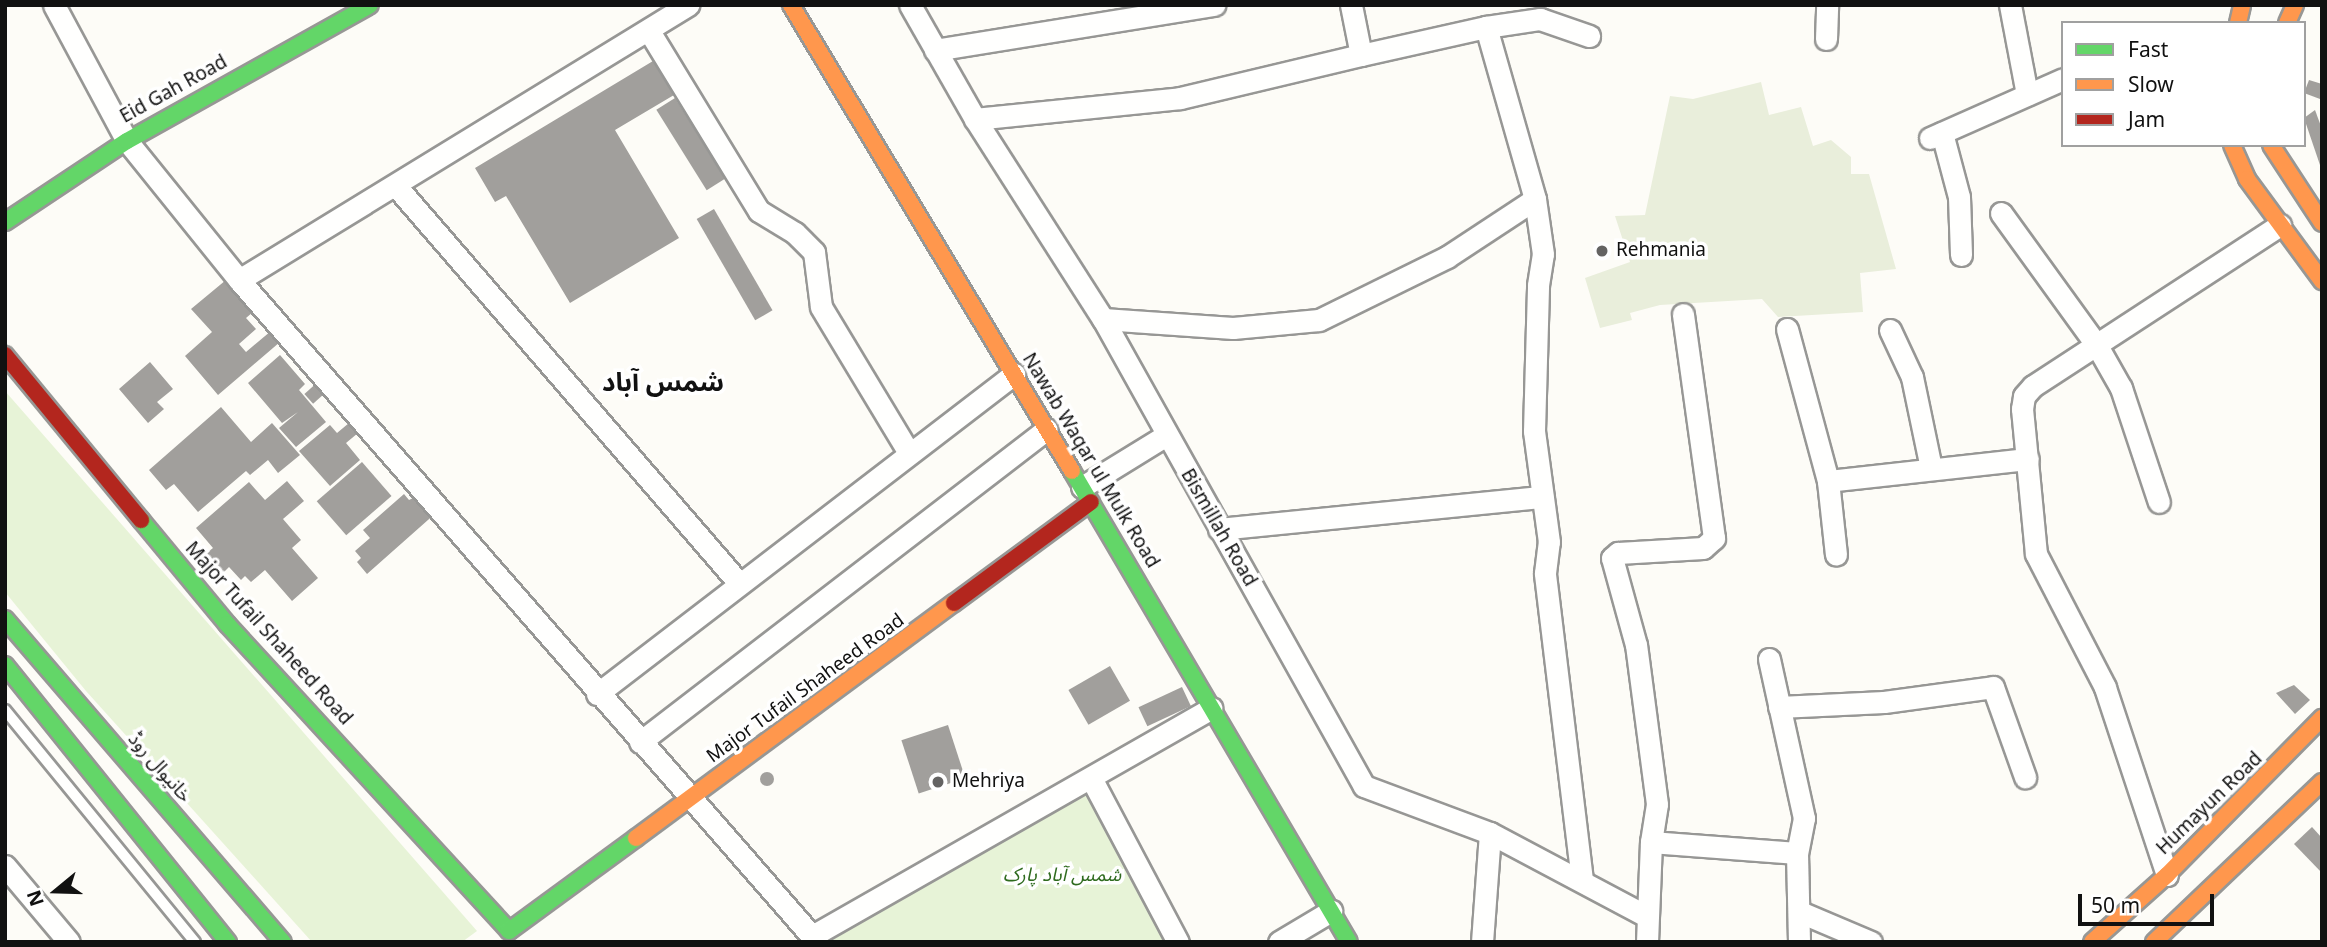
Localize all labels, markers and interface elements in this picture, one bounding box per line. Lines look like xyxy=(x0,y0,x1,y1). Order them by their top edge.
legend xyxy=(2061,21,2306,147)
text: Fast xyxy=(2128,28,2168,72)
street label: Eid Gah Road xyxy=(116,51,232,129)
text: Slow xyxy=(2128,63,2174,107)
text: Jam xyxy=(2128,98,2165,142)
place label: Rehmania xyxy=(1616,240,1706,262)
marker: Rehmania xyxy=(1594,243,1610,259)
street label: Nawab Waqar ul Mulk Road xyxy=(1017,349,1163,573)
district label: شمس آباد xyxy=(602,367,724,399)
street label: Bismillah Road xyxy=(1175,465,1261,591)
street label: Major Tufail Shaheed Road xyxy=(180,538,356,730)
street label: Major Tufail Shaheed Road xyxy=(703,610,909,768)
street label: خانیوال روڈ xyxy=(122,728,196,808)
street label: Humayun Road xyxy=(2152,748,2268,860)
place label: Mehriya xyxy=(952,771,1025,793)
marker: Mehriya xyxy=(930,774,946,790)
north arrow xyxy=(21,856,91,926)
park label: شمس آباد پارک xyxy=(1003,865,1121,887)
scale bar xyxy=(2082,880,2218,924)
text: N xyxy=(15,884,58,912)
text: 50 m xyxy=(2091,884,2140,928)

